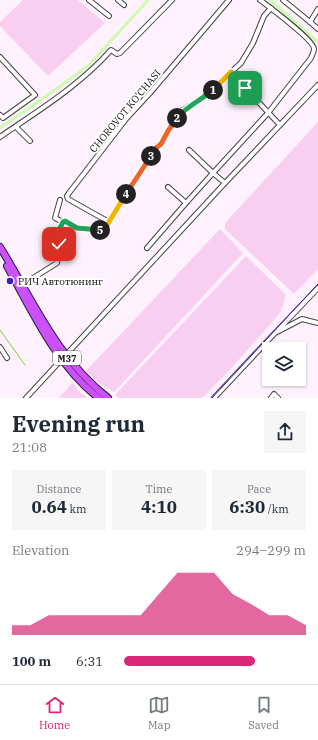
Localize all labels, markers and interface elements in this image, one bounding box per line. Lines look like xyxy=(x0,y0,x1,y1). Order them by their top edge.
street label: CHOROVOT KO'CHASI xyxy=(87,67,163,155)
pin xyxy=(228,71,262,105)
icon: arrive xyxy=(234,77,256,99)
pin: 1 xyxy=(203,80,223,100)
text: 1 xyxy=(210,83,216,97)
pin: 2 xyxy=(167,108,187,128)
text: 2 xyxy=(174,111,180,125)
pin: 3 xyxy=(141,146,161,166)
text: 3 xyxy=(148,149,154,163)
pin: 4 xyxy=(116,184,136,204)
text: 4 xyxy=(123,187,129,201)
pin: 5 xyxy=(90,220,110,240)
text: 5 xyxy=(97,223,103,237)
pin xyxy=(42,227,76,261)
icon: check xyxy=(48,233,70,255)
place label: РИЧ Автотюнинг xyxy=(18,275,103,288)
marker: РИЧ Автотюнинг xyxy=(5,276,15,286)
map controls xyxy=(262,342,306,386)
button: layers xyxy=(262,342,306,386)
road number: M37 xyxy=(53,351,81,365)
text: Evening run xyxy=(12,409,145,438)
button: share xyxy=(264,411,306,453)
text: 21:08 xyxy=(12,439,47,456)
text: Distance xyxy=(37,482,81,496)
text: Time xyxy=(145,482,173,496)
text: Pace xyxy=(247,482,271,496)
text: 0.64 xyxy=(32,496,67,518)
text: 4:10 xyxy=(141,496,177,518)
text: 6:30 xyxy=(229,496,265,518)
text: km xyxy=(67,502,86,516)
text: /km xyxy=(265,502,289,516)
text: Elevation xyxy=(12,542,69,559)
text: 294–299 m xyxy=(236,542,306,559)
text: 100 m xyxy=(12,653,51,670)
text: 6:31 xyxy=(76,653,103,670)
tab: Home xyxy=(39,694,70,732)
tab: Map xyxy=(148,694,170,732)
tab: Saved xyxy=(248,694,279,732)

